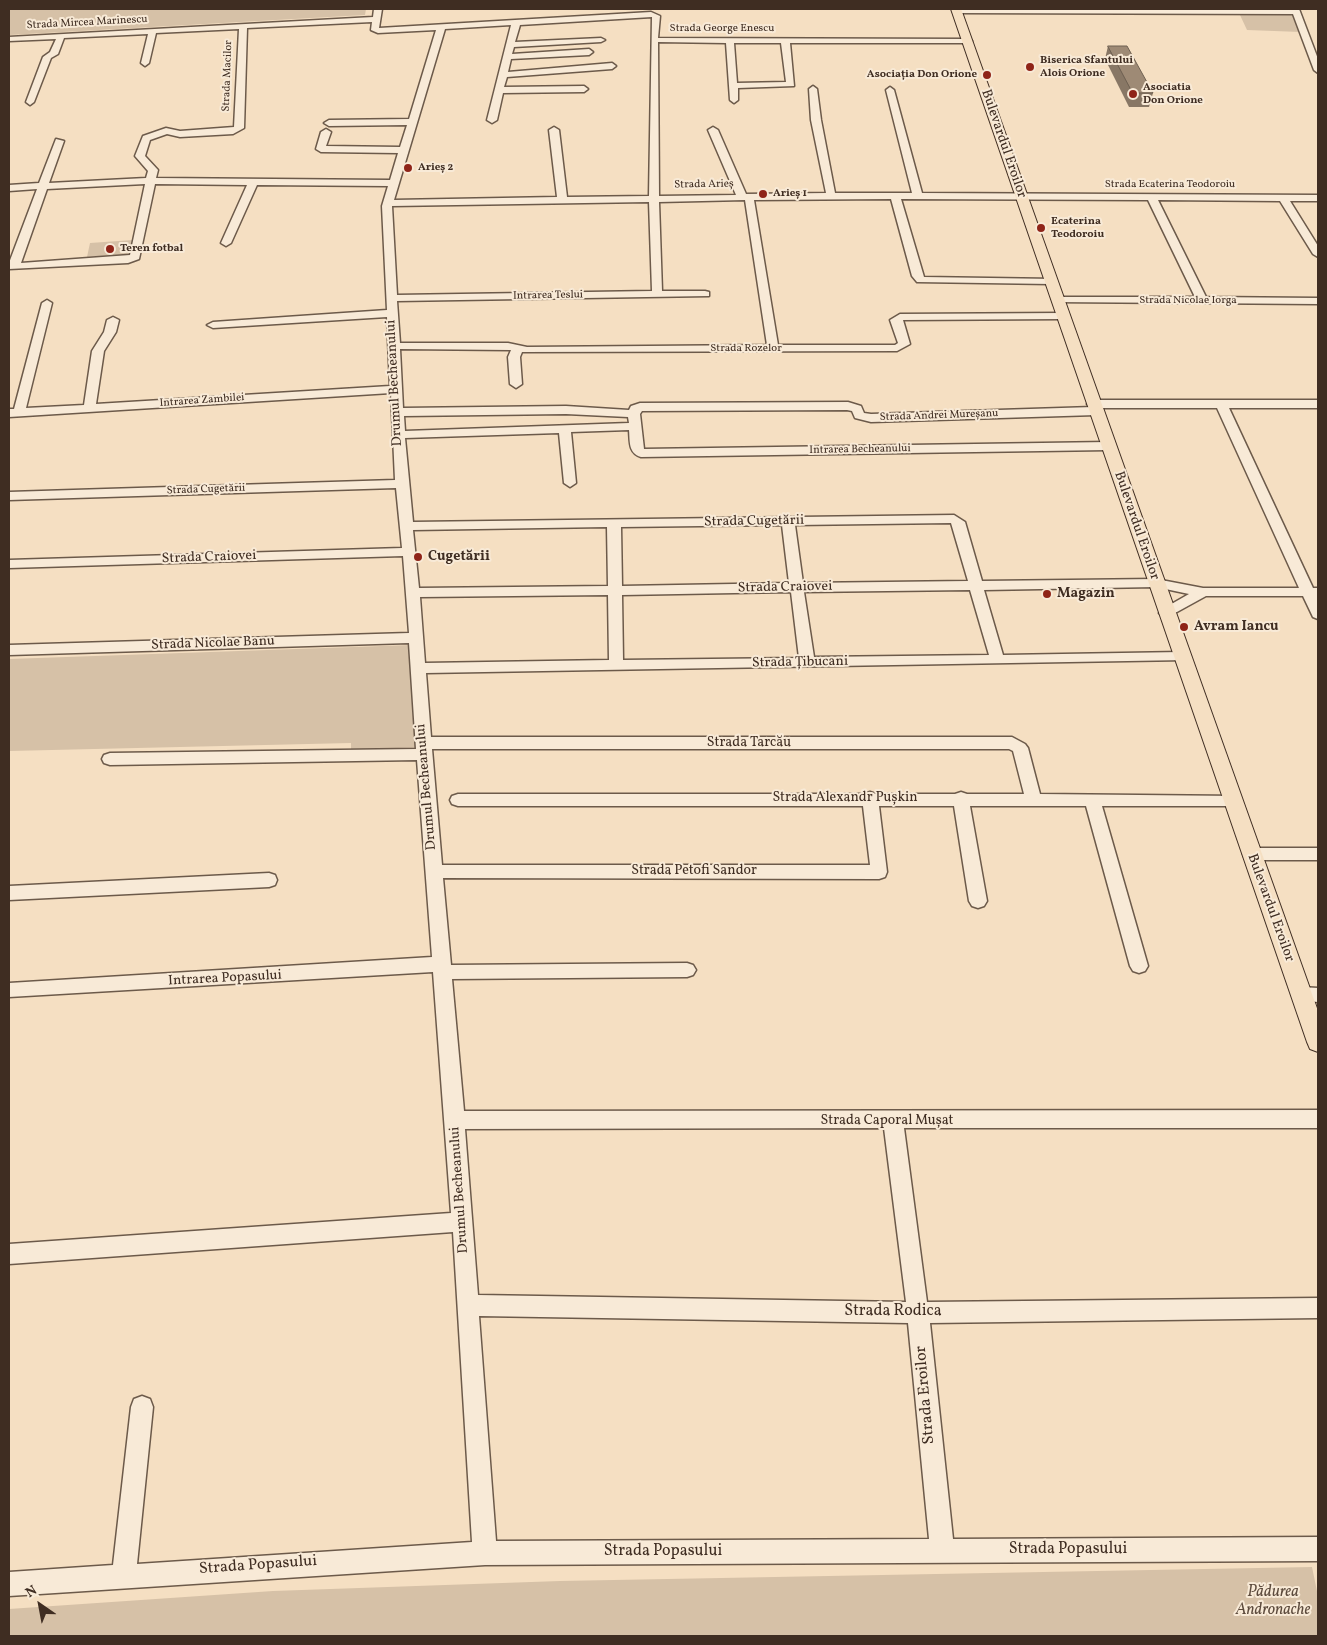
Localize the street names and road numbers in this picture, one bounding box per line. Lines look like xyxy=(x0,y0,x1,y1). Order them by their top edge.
street label: Strada Mircea Marinescu xyxy=(26,13,148,33)
street label: Strada George Enescu xyxy=(670,22,774,36)
street label: Strada Macilor xyxy=(220,40,236,112)
street label: Bulevardul Eroilor xyxy=(977,87,1029,201)
street label: Strada Arieș xyxy=(674,178,734,192)
street label: Strada Ecaterina Teodoroiu xyxy=(1105,178,1235,192)
street label: Intrarea Teslui xyxy=(513,289,583,303)
street label: Strada Nicolae Iorga xyxy=(1139,294,1237,308)
street label: Drumul Becheanului xyxy=(383,319,407,447)
street label: Strada Rozelor xyxy=(710,342,782,356)
street label: Intrarea Zambilei xyxy=(159,391,245,411)
street label: Strada Andrei Mureșanu xyxy=(879,407,999,425)
street label: Intrarea Becheanului xyxy=(809,443,911,457)
street label: Bulevardul Eroilor xyxy=(1110,469,1162,583)
street label: Strada Cugetării xyxy=(166,482,246,498)
street label: Strada Cugetării xyxy=(704,513,804,531)
street label: Strada Craiovei xyxy=(161,548,257,568)
street label: Strada Craiovei xyxy=(737,579,833,597)
street label: Strada Nicolae Banu xyxy=(151,633,275,655)
street label: Strada Țibucani xyxy=(752,654,848,672)
street label: Drumul Becheanului xyxy=(413,723,441,851)
street label: Strada Tarcău xyxy=(707,735,791,751)
street label: Strada Alexandr Pușkin xyxy=(772,790,918,806)
street label: Bulevardul Eroilor xyxy=(1243,852,1297,964)
street label: Strada Petofi Sandor xyxy=(631,863,757,879)
street label: Intrarea Popasului xyxy=(168,968,282,990)
street label: Strada Caporal Mușat xyxy=(821,1113,953,1129)
street label: Drumul Becheanului xyxy=(447,1126,473,1254)
street label: Strada Rodica xyxy=(844,1302,942,1322)
street label: Strada Eroilor xyxy=(912,1345,940,1445)
street label: Strada Popasului xyxy=(1009,1540,1127,1560)
street label: Strada Popasului xyxy=(604,1542,722,1562)
street label: Strada Popasului xyxy=(198,1552,318,1580)

